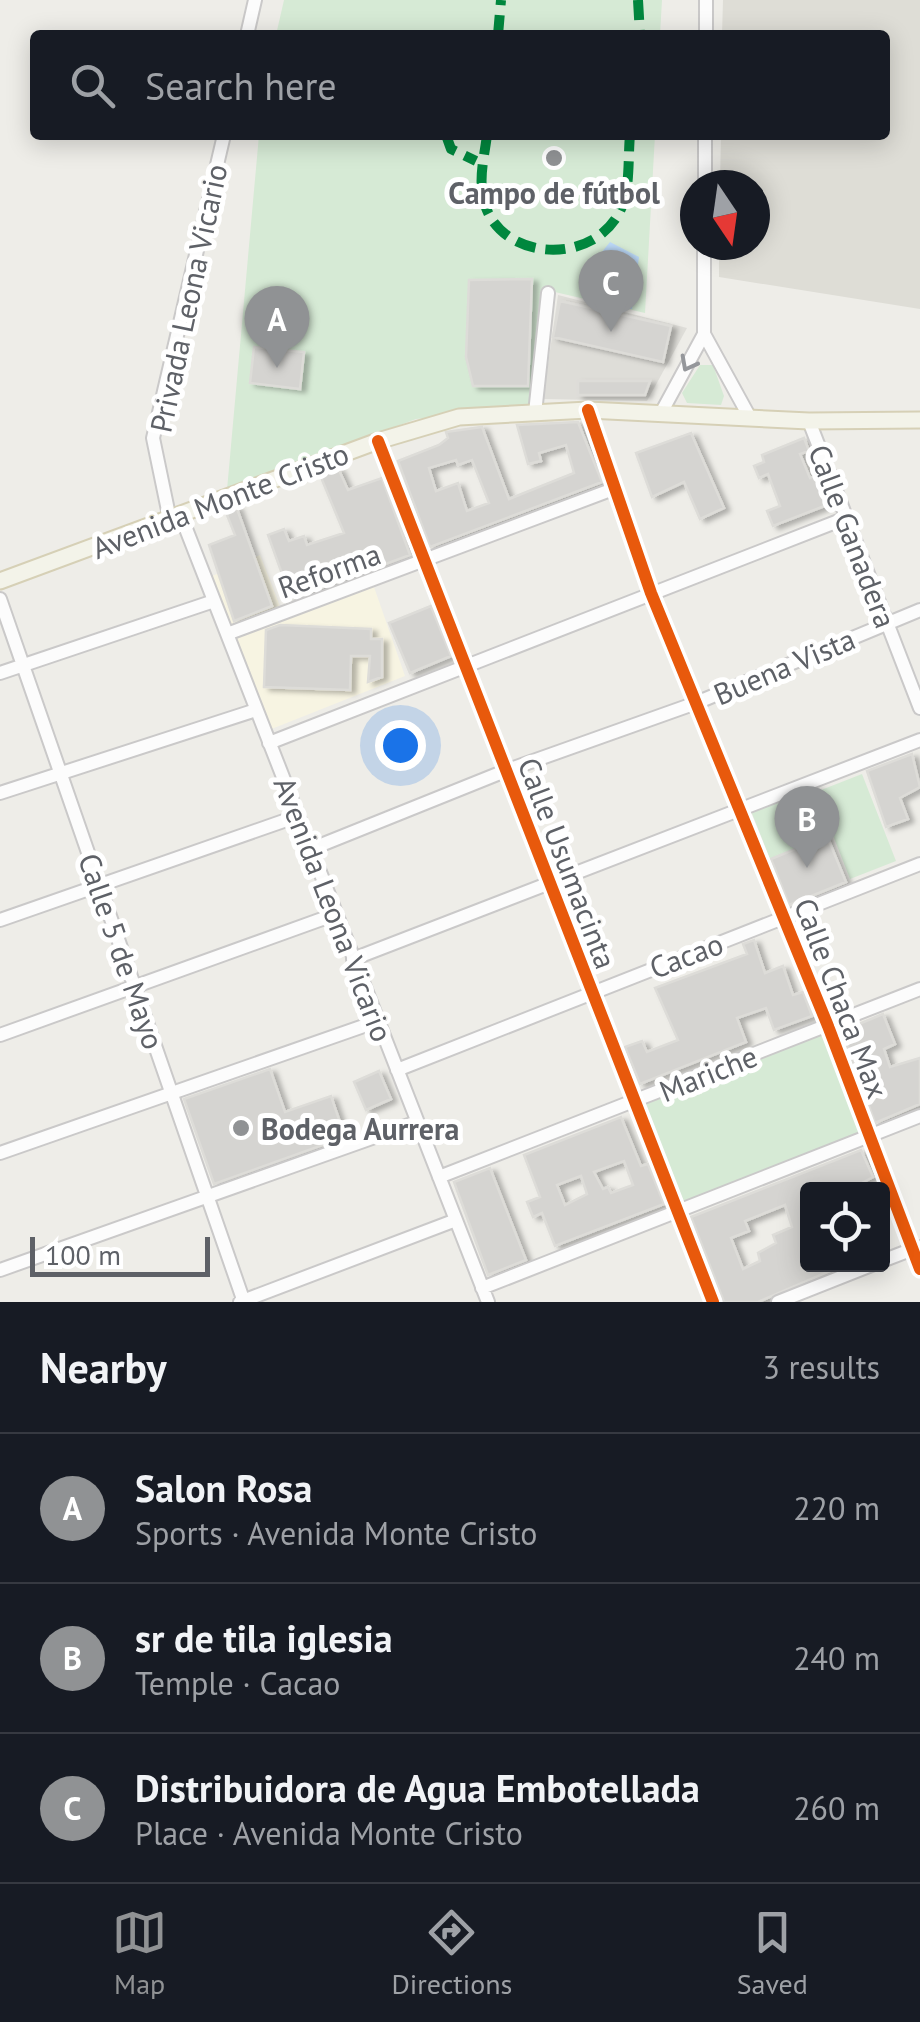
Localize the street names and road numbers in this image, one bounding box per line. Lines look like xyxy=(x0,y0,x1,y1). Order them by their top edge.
street label: Privada Leona Vicario xyxy=(141,160,235,436)
street label: Avenida Monte Cristo xyxy=(86,433,354,567)
street label: Calle Ganadera xyxy=(800,439,906,633)
street label: Reforma xyxy=(272,533,386,607)
street label: Buena Vista xyxy=(707,619,861,713)
street label: Calle Usumacinta xyxy=(510,752,626,974)
street label: Avenida Leona Vicario xyxy=(266,771,402,1047)
street label: Calle 5 de Mayo xyxy=(70,848,174,1054)
street label: Calle Chaca Max xyxy=(786,892,898,1104)
street label: Cacao xyxy=(644,923,728,987)
street label: Mariche xyxy=(653,1036,763,1110)

